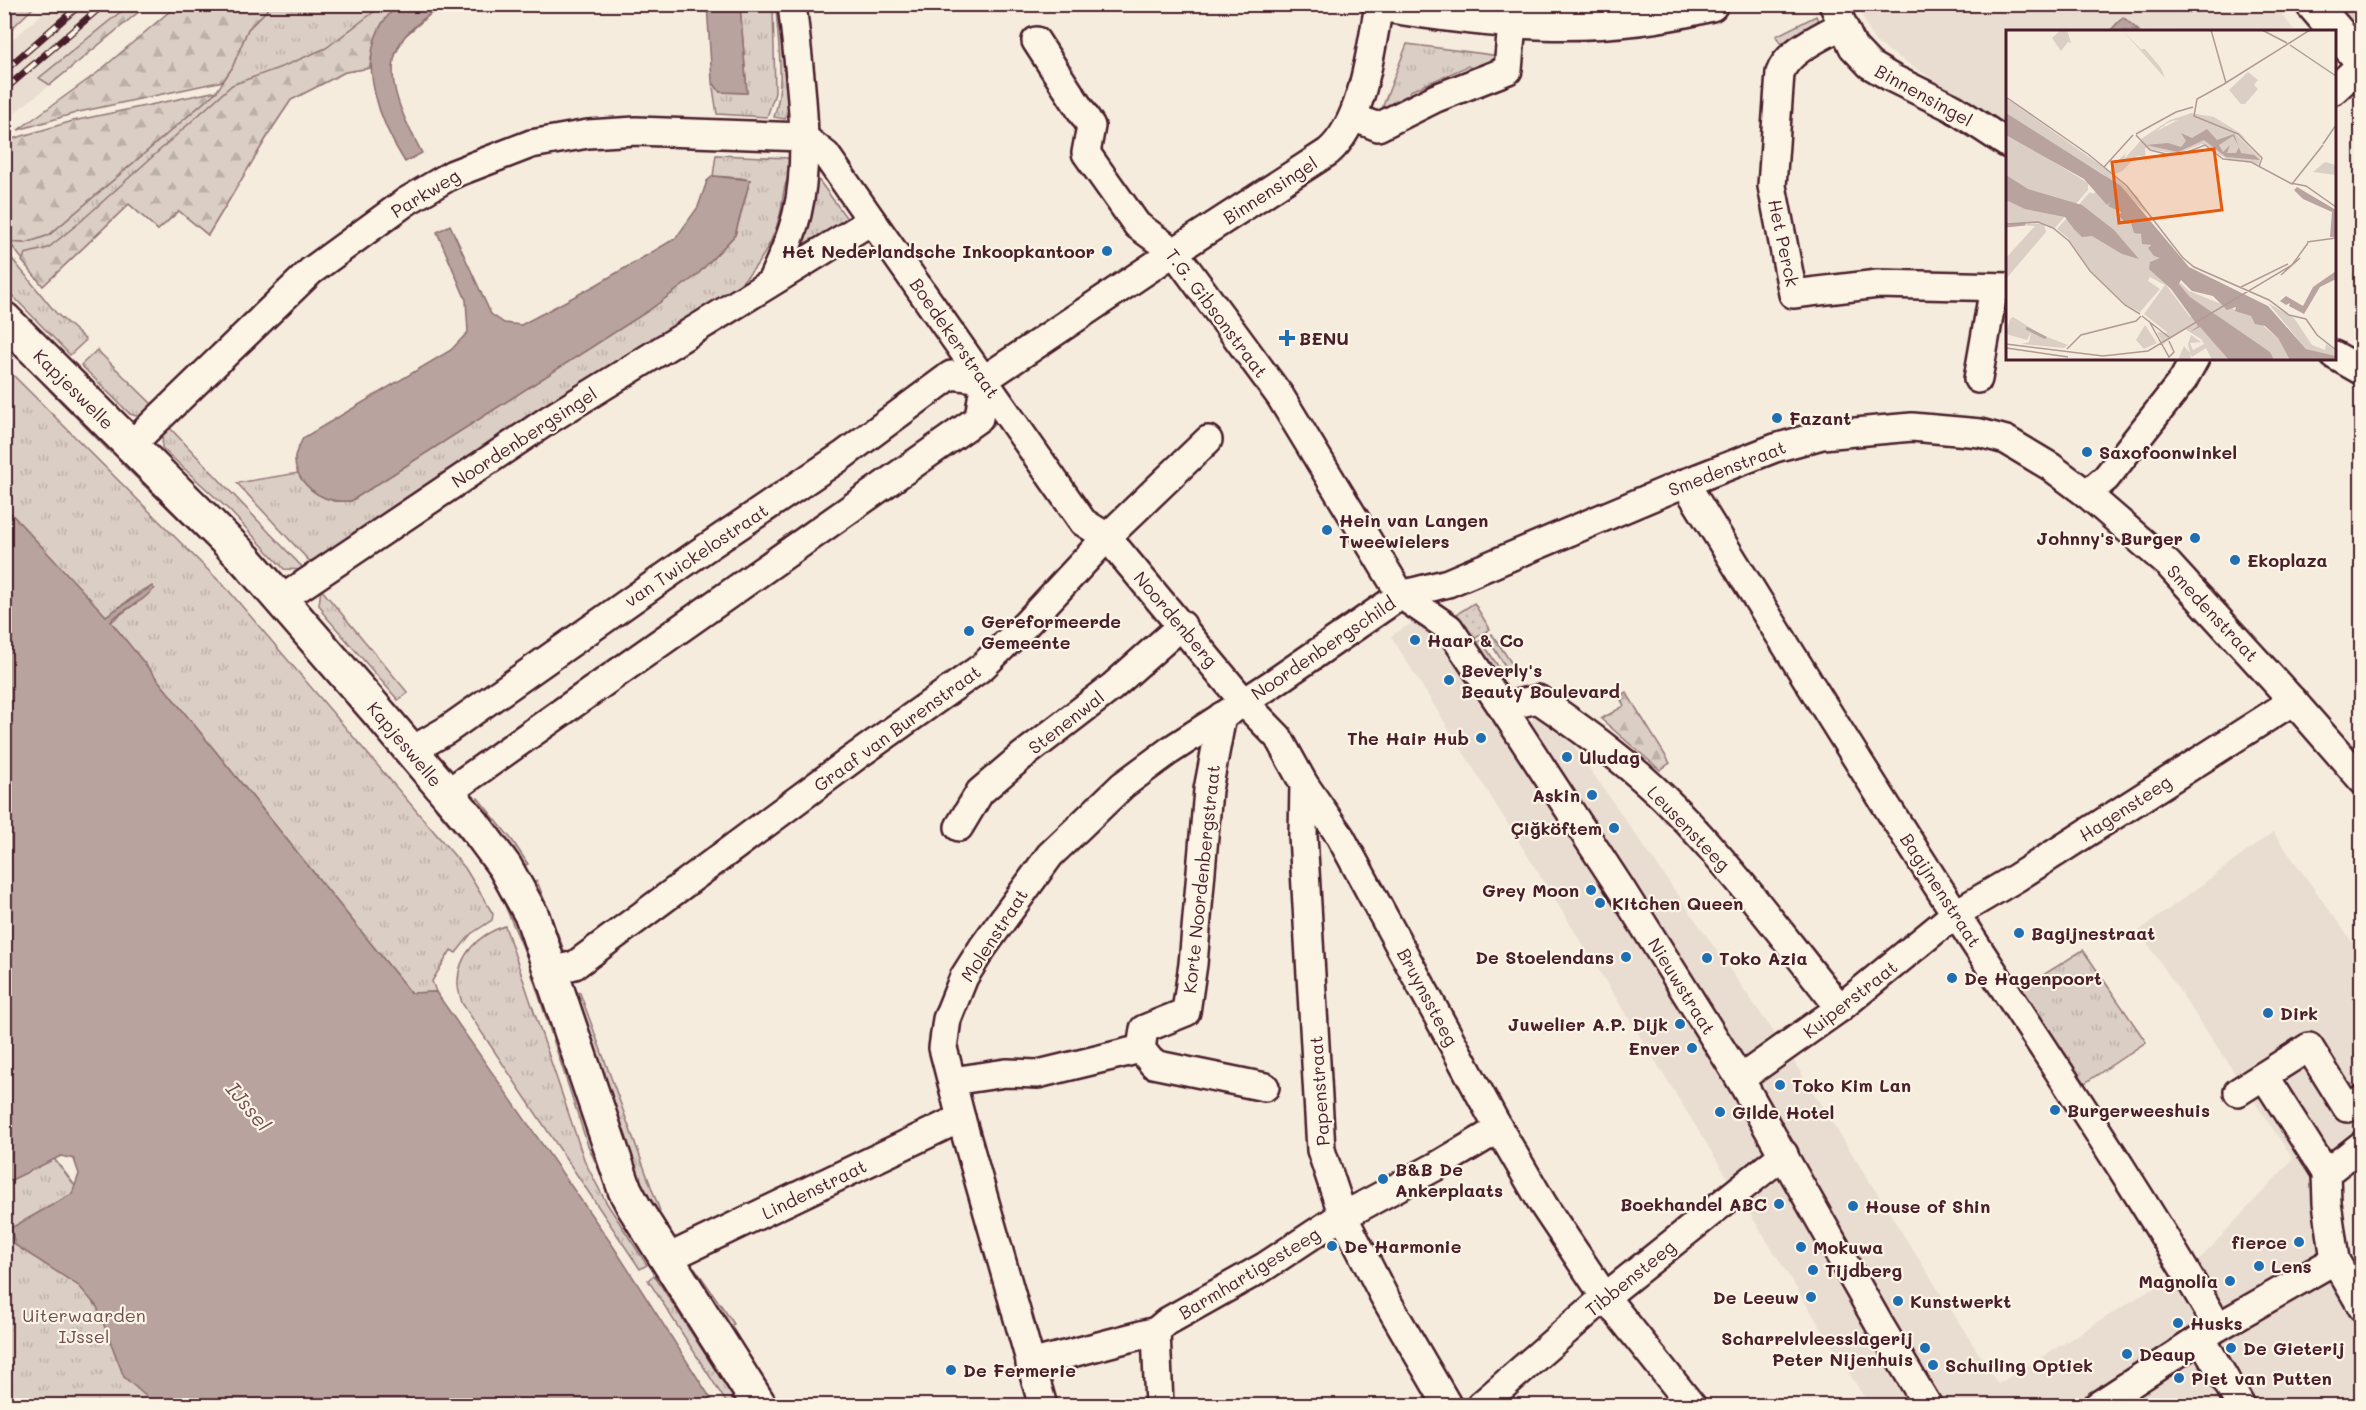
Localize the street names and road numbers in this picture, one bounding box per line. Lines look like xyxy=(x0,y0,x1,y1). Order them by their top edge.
street label: Binnensingel xyxy=(1871,58,1977,132)
street label: Binnensingel xyxy=(1218,151,1322,229)
street label: Parkweg xyxy=(386,163,464,223)
street label: Het Perck xyxy=(1763,197,1805,289)
street label: T.G. Gibsonstraat xyxy=(1161,244,1273,382)
street label: Boedekerstraat xyxy=(905,273,1005,403)
street label: Kapjeswelle xyxy=(29,344,119,434)
street label: Noordenbergsingel xyxy=(447,381,601,493)
street label: Smedenstraat xyxy=(1665,435,1789,501)
street label: van Twickelostraat xyxy=(619,498,773,612)
street label: Smedenstraat xyxy=(2162,559,2264,667)
street label: Noordenberg xyxy=(1129,566,1223,672)
street label: Noordenbergschild xyxy=(1246,591,1400,705)
street label: Graaf van Burenstraat xyxy=(809,659,985,797)
street label: Stenenwal xyxy=(1023,685,1109,759)
street label: Kapjeswelle xyxy=(362,696,448,792)
street label: Korte Noordenbergstraat xyxy=(1177,763,1225,995)
street label: Hagensteeg xyxy=(2074,769,2176,847)
street label: Leusensteeg xyxy=(1642,780,1736,876)
street label: Bagijnenstraat xyxy=(1895,828,1987,952)
street label: Molenstraat xyxy=(955,884,1033,986)
street label: Nieuwstraat xyxy=(1643,933,1721,1039)
street label: Bruynssteeg xyxy=(1392,944,1464,1050)
street label: Kuiperstraat xyxy=(1798,955,1902,1043)
street label: Papenstraat xyxy=(1303,1035,1335,1147)
street label: Lindenstraat xyxy=(758,1153,870,1225)
street label: Barmhartigesteeg xyxy=(1174,1221,1324,1325)
street label: Tibbensteeg xyxy=(1580,1234,1680,1322)

